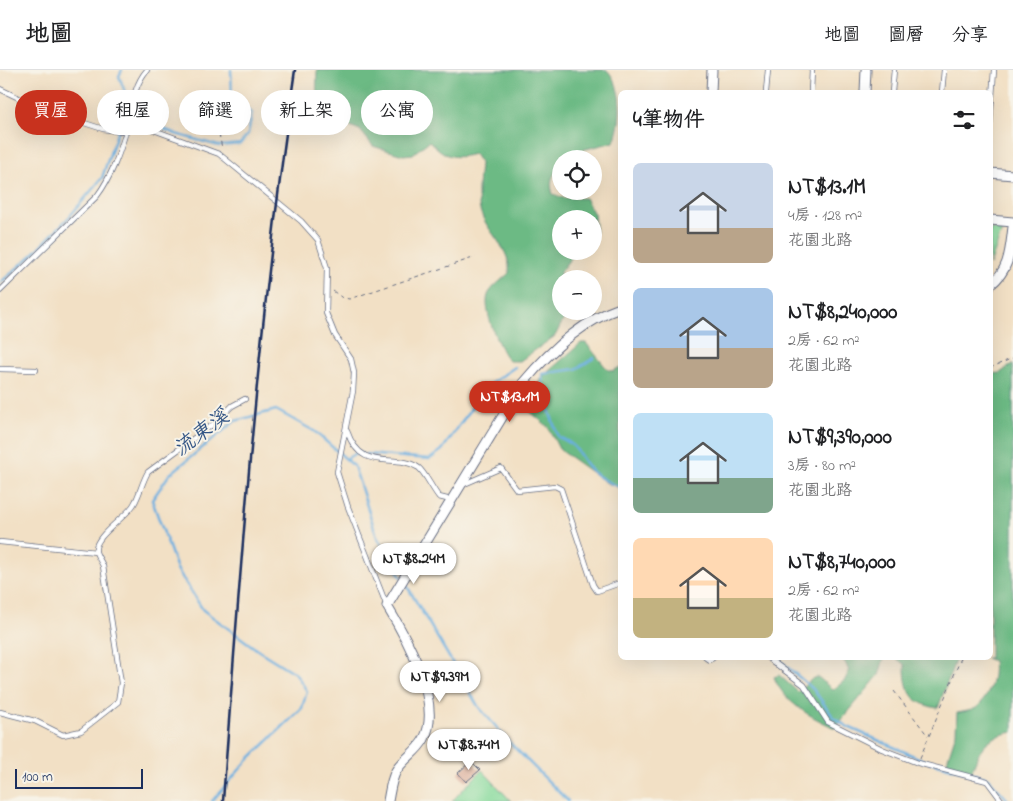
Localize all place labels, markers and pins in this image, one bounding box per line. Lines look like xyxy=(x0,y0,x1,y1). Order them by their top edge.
pin: NT$13.1M xyxy=(458,380,562,423)
pin: NT$8.24M xyxy=(362,542,466,585)
pin: NT$9.39M xyxy=(388,660,492,703)
pin: NT$8.74M xyxy=(417,728,521,771)

